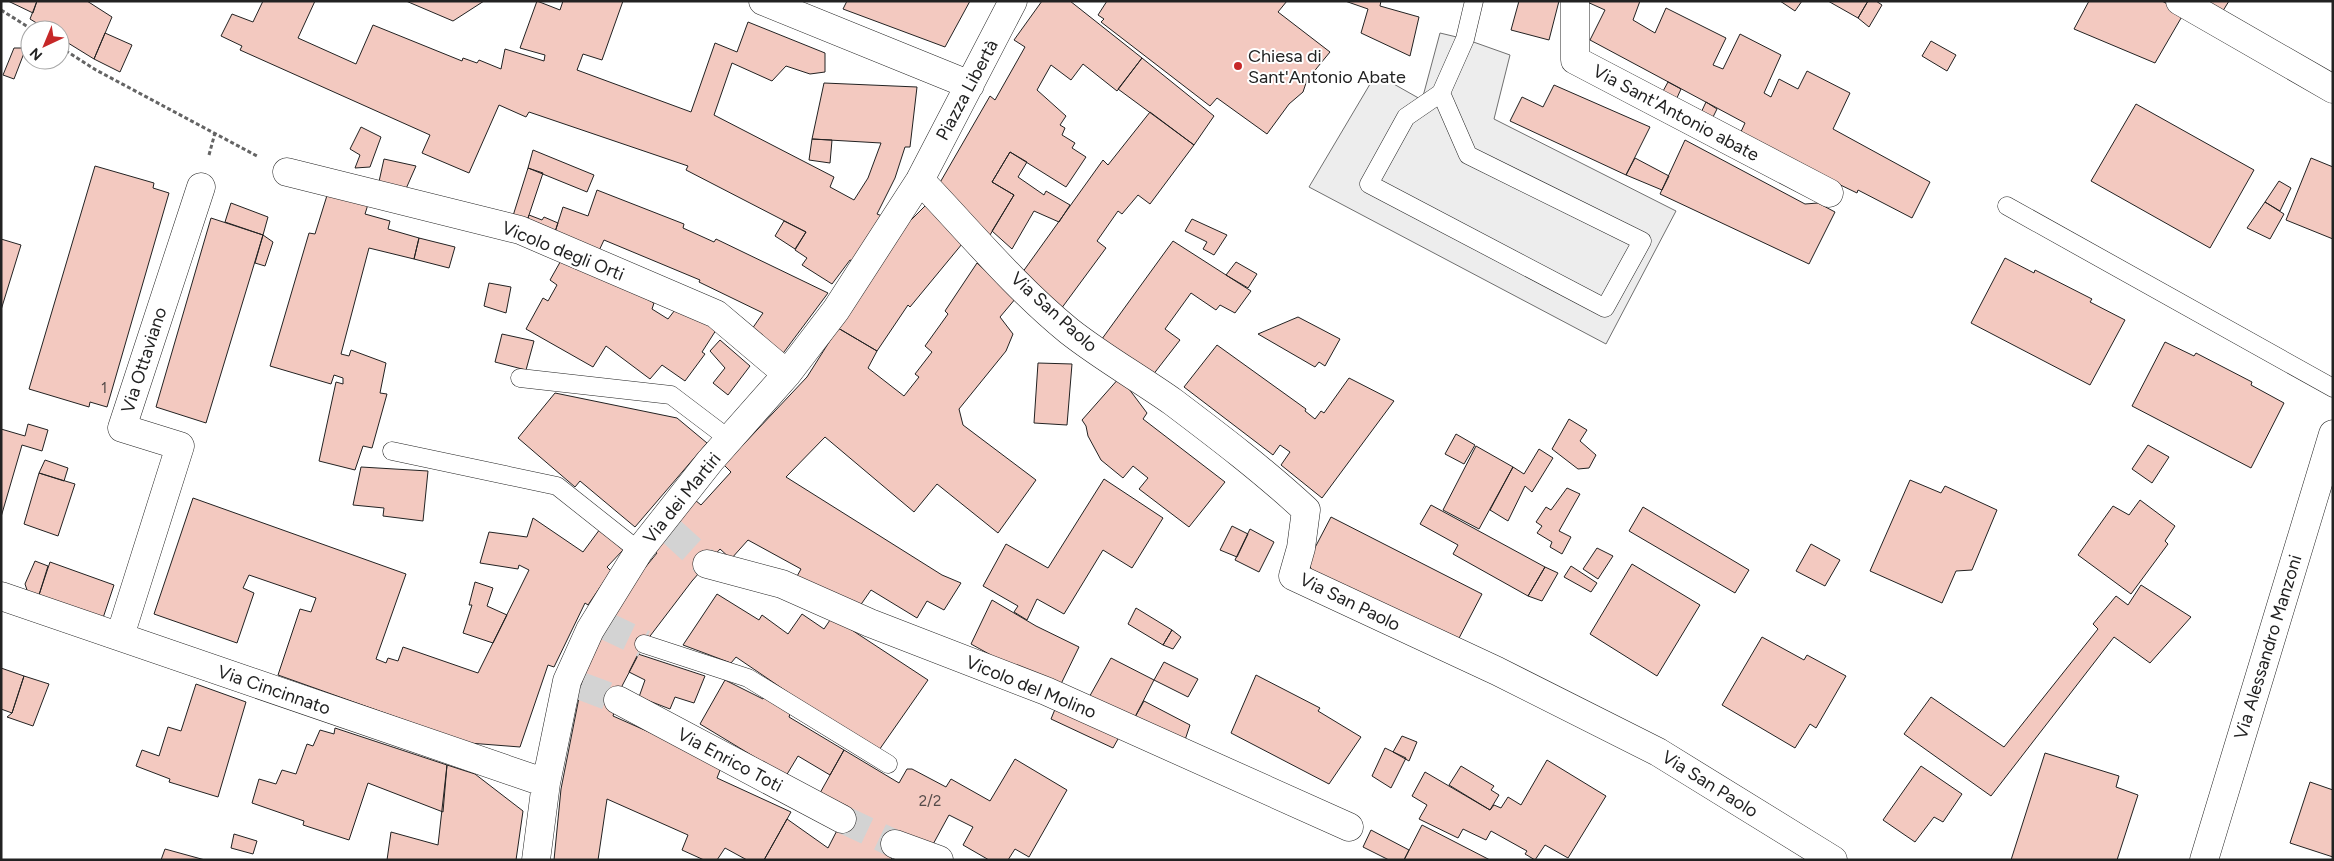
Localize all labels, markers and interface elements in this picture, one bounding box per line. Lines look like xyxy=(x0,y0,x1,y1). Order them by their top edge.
north arrow xyxy=(20,20,70,70)
street label: Piazza Libertà xyxy=(931,36,1003,144)
text: N xyxy=(27,44,46,64)
place label: Chiesa di Sant'Antonio Abate xyxy=(1248,45,1406,88)
marker: Chiesa di Sant'Antonio Abate xyxy=(1232,60,1244,72)
street label: Via Sant'Antonio abate xyxy=(1589,60,1763,166)
street label: Vicolo degli Orti xyxy=(499,216,627,286)
street label: Via San Paolo xyxy=(1006,267,1102,357)
street label: Via Ottaviano xyxy=(117,304,171,416)
house number: 1 xyxy=(101,379,107,397)
street label: Via dei Martiri xyxy=(639,448,725,548)
street label: Via Alessandro Manzoni xyxy=(2229,552,2307,742)
street label: Via San Paolo xyxy=(1296,568,1404,636)
street label: Vicolo del Molino xyxy=(963,651,1099,723)
street label: Via Cincinnato xyxy=(215,660,333,720)
street label: Via Enrico Toti xyxy=(674,723,786,797)
street label: Via San Paolo xyxy=(1658,746,1762,822)
house number: 2/2 xyxy=(919,792,941,810)

